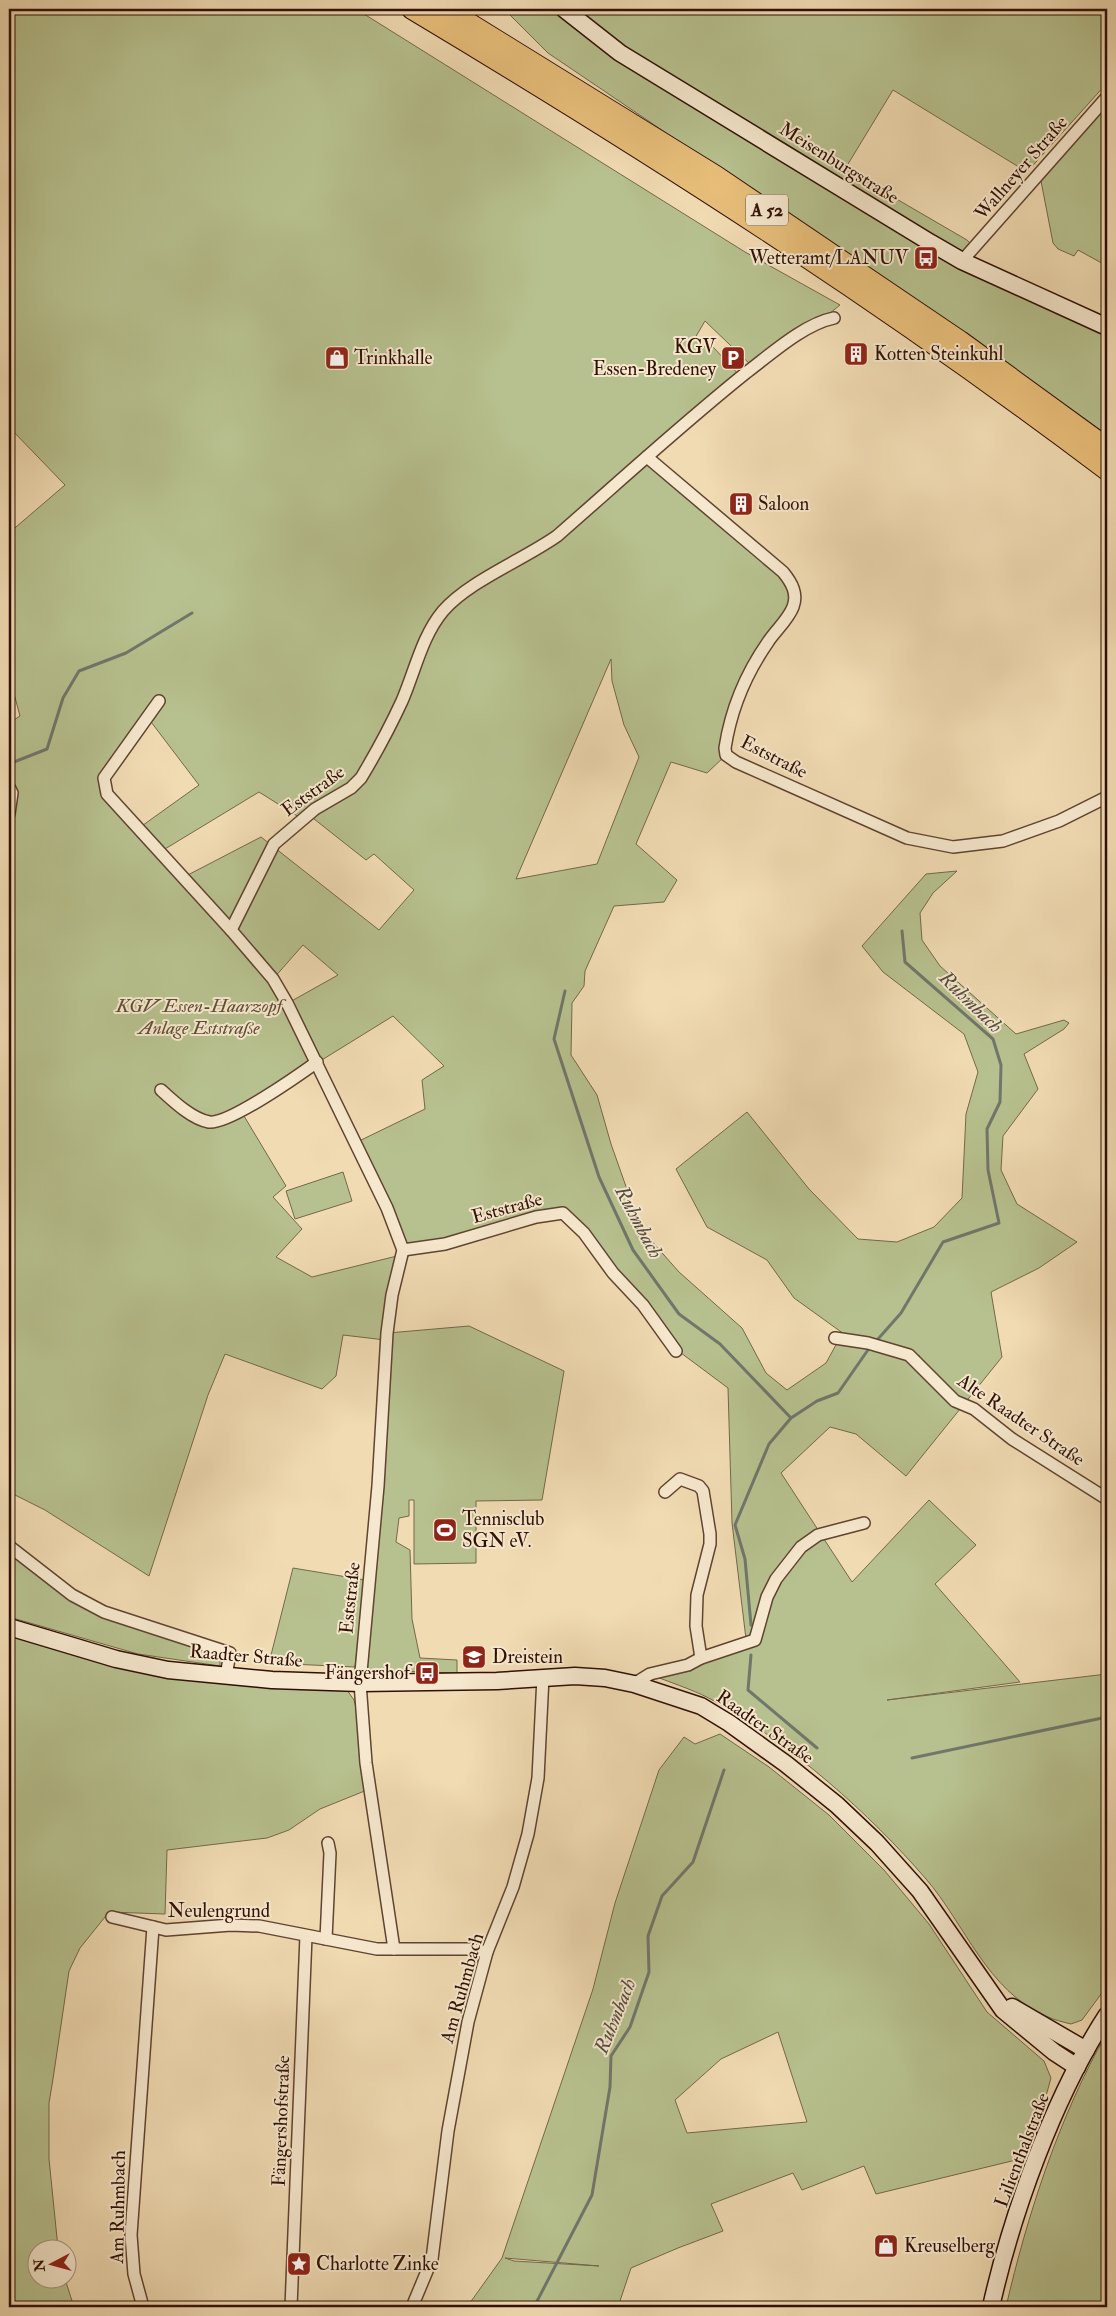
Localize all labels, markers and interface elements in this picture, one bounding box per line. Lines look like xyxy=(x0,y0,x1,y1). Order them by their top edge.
street label: Wallneyer Straße xyxy=(969,111,1073,226)
street label: Meisenburgstraße xyxy=(775,117,903,209)
road number: A 52 xyxy=(746,194,788,226)
bus stop icon: Wetteramt/LANUV xyxy=(913,245,939,271)
place label: Wetteramt/LANUV xyxy=(748,246,909,270)
place label: KGV Essen-Bredeney xyxy=(593,335,717,381)
building icon: Kotten Steinkuhl xyxy=(843,341,869,367)
place label: Kotten Steinkuhl xyxy=(874,342,1003,366)
shop icon: Trinkhalle xyxy=(324,345,350,371)
parking icon: KGV Essen-Bredeney xyxy=(720,345,746,371)
place label: Trinkhalle xyxy=(354,346,432,370)
building icon: Saloon xyxy=(728,491,754,517)
place label: Saloon xyxy=(758,492,809,516)
street label: Eststraße xyxy=(736,730,812,784)
street label: Eststraße xyxy=(277,760,349,822)
water label: Ruhmbach xyxy=(933,965,1008,1038)
park label: KGV Essen-Haarzopf Anlage Eststraße xyxy=(115,994,287,1040)
water label: Ruhmbach xyxy=(609,1181,669,1263)
street label: Eststraße xyxy=(469,1187,545,1229)
street label: Alte Raadter Straße xyxy=(952,1368,1089,1471)
place label: Tennisclub SGN eV. xyxy=(462,1507,544,1553)
sports icon: Tennisclub SGN eV. xyxy=(432,1517,458,1543)
street label: Eststraße xyxy=(334,1561,366,1635)
street label: Raadter Straße xyxy=(188,1639,304,1673)
school or university icon: Dreistein xyxy=(461,1644,487,1670)
place label: Dreistein xyxy=(492,1645,563,1669)
bus stop icon: Fängershof xyxy=(414,1660,440,1686)
place label: Fängershof xyxy=(324,1661,413,1685)
street label: Raadter Straße xyxy=(712,1685,818,1769)
street label: Neulengrund xyxy=(168,1899,271,1923)
street label: Am Ruhmbach xyxy=(435,1930,489,2047)
water label: Ruhmbach xyxy=(588,1975,641,2058)
street label: Fängershofstraße xyxy=(267,2055,295,2187)
street label: Lilienthalstraße xyxy=(989,2089,1055,2211)
street label: Am Ruhmbach xyxy=(105,2150,131,2265)
shop icon: Kreuselberg xyxy=(873,2233,899,2259)
place label: Kreuselberg xyxy=(904,2234,996,2258)
north arrow xyxy=(28,2238,78,2288)
place icon: Charlotte Zinke xyxy=(286,2251,312,2277)
place label: Charlotte Zinke xyxy=(316,2252,439,2276)
text: N xyxy=(30,2258,49,2273)

